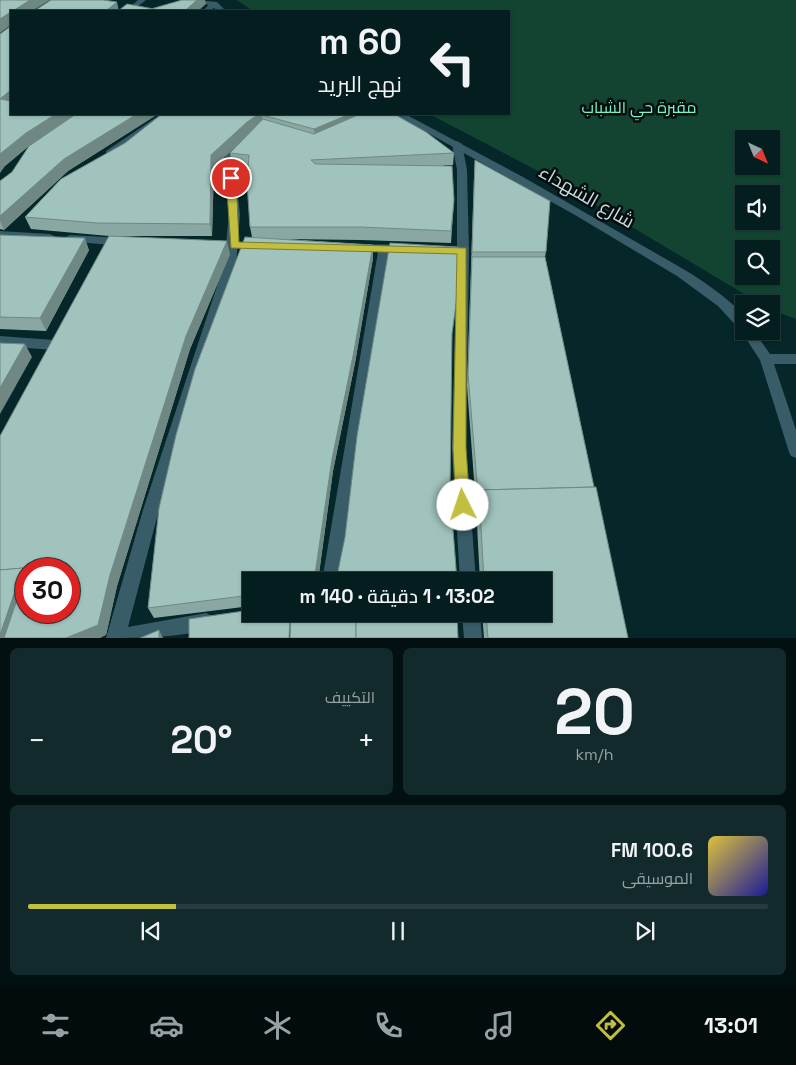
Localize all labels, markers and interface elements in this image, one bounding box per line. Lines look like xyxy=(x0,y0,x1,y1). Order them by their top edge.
text: 60 m xyxy=(319,20,402,64)
icon: left xyxy=(420,30,485,95)
text: نهج البريد xyxy=(318,70,402,98)
park label: مقبرة حي الشباب xyxy=(581,97,697,121)
north arrow xyxy=(735,130,780,175)
map controls xyxy=(735,130,780,340)
pin xyxy=(210,157,252,199)
street label: شارع الشهداء xyxy=(534,159,639,235)
icon: arrive xyxy=(217,164,245,192)
button: sound xyxy=(735,185,780,230)
button: search xyxy=(735,240,780,285)
button: layers xyxy=(735,295,780,340)
position arrow xyxy=(436,478,488,530)
speed limit sign: 30 xyxy=(15,558,80,623)
text: 13:02 · 1 دقيقة · 140 m xyxy=(299,584,495,609)
text: 20 xyxy=(554,670,635,753)
text: التكييف xyxy=(325,687,375,708)
text: 20° xyxy=(170,716,233,764)
text: − xyxy=(28,722,45,758)
text: + xyxy=(358,722,375,758)
text: km/h xyxy=(575,744,614,765)
text: 100.6 FM xyxy=(611,838,693,863)
text: الموسيقى xyxy=(622,868,693,889)
icon: previous xyxy=(137,917,165,945)
icon: pause xyxy=(384,917,412,945)
icon: next xyxy=(631,917,659,945)
icon: filters xyxy=(38,1008,73,1043)
icon: car xyxy=(149,1008,184,1043)
icon: climate xyxy=(260,1008,295,1043)
icon: phone xyxy=(371,1008,406,1043)
icon: music xyxy=(482,1008,517,1043)
icon: directions xyxy=(593,1008,628,1043)
text: 13:01 xyxy=(704,1011,758,1039)

